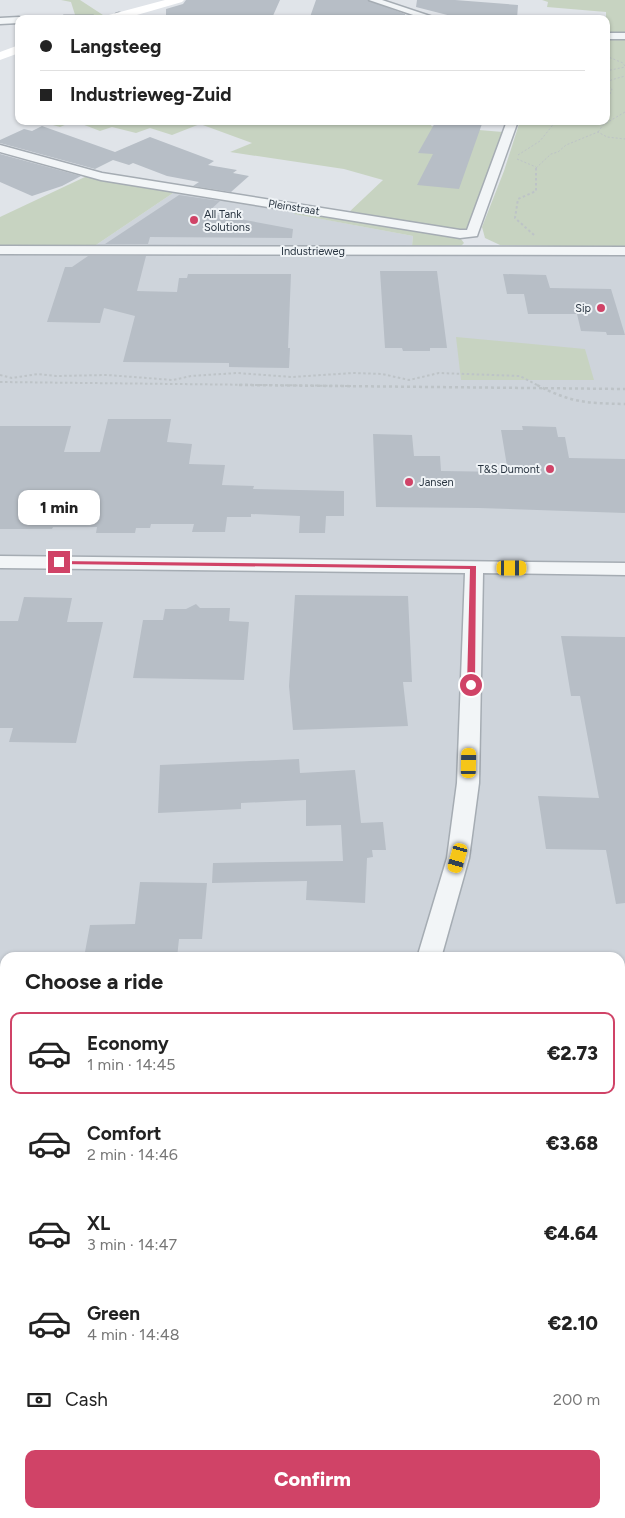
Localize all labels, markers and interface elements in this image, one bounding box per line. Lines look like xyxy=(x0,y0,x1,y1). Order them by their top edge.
text: Langsteeg xyxy=(70,35,161,58)
text: Industrieweg-Zuid xyxy=(70,83,232,106)
street label: Pleinstraat xyxy=(267,197,321,218)
place label: All Tank Solutions xyxy=(204,208,250,234)
marker: All Tank Solutions xyxy=(188,214,200,226)
street label: Industrieweg xyxy=(281,245,345,258)
place label: Sip xyxy=(575,302,591,315)
marker: Sip xyxy=(595,302,607,314)
place label: T&S Dumont xyxy=(478,463,540,476)
marker: T&S Dumont xyxy=(544,463,556,475)
marker: Jansen xyxy=(403,476,415,488)
place label: Jansen xyxy=(419,476,454,489)
callout: 1 min xyxy=(18,490,100,524)
text: 1 min xyxy=(40,498,78,517)
route end xyxy=(48,551,70,573)
car xyxy=(497,561,527,576)
route start xyxy=(460,674,482,696)
car xyxy=(461,748,476,778)
car xyxy=(446,842,469,874)
text: Choose a ride xyxy=(25,968,163,995)
icon: car xyxy=(27,1031,72,1076)
text: Economy xyxy=(87,1032,169,1055)
text: €2.73 xyxy=(547,1042,598,1065)
text: 1 min · 14:45 xyxy=(87,1055,176,1074)
icon: car xyxy=(27,1121,72,1166)
text: Comfort xyxy=(87,1122,162,1145)
text: €3.68 xyxy=(546,1132,598,1155)
text: 2 min · 14:46 xyxy=(87,1145,178,1164)
icon: car xyxy=(27,1211,72,1256)
text: XL xyxy=(87,1212,110,1235)
text: €4.64 xyxy=(544,1222,598,1245)
text: 3 min · 14:47 xyxy=(87,1235,177,1254)
icon: car xyxy=(27,1301,72,1346)
text: Green xyxy=(87,1302,140,1325)
text: €2.10 xyxy=(548,1312,598,1335)
text: 4 min · 14:48 xyxy=(87,1325,179,1344)
icon: cash xyxy=(25,1386,53,1414)
text: Cash xyxy=(65,1388,108,1411)
text: 200 m xyxy=(553,1390,600,1409)
button: Confirm xyxy=(25,1450,600,1508)

